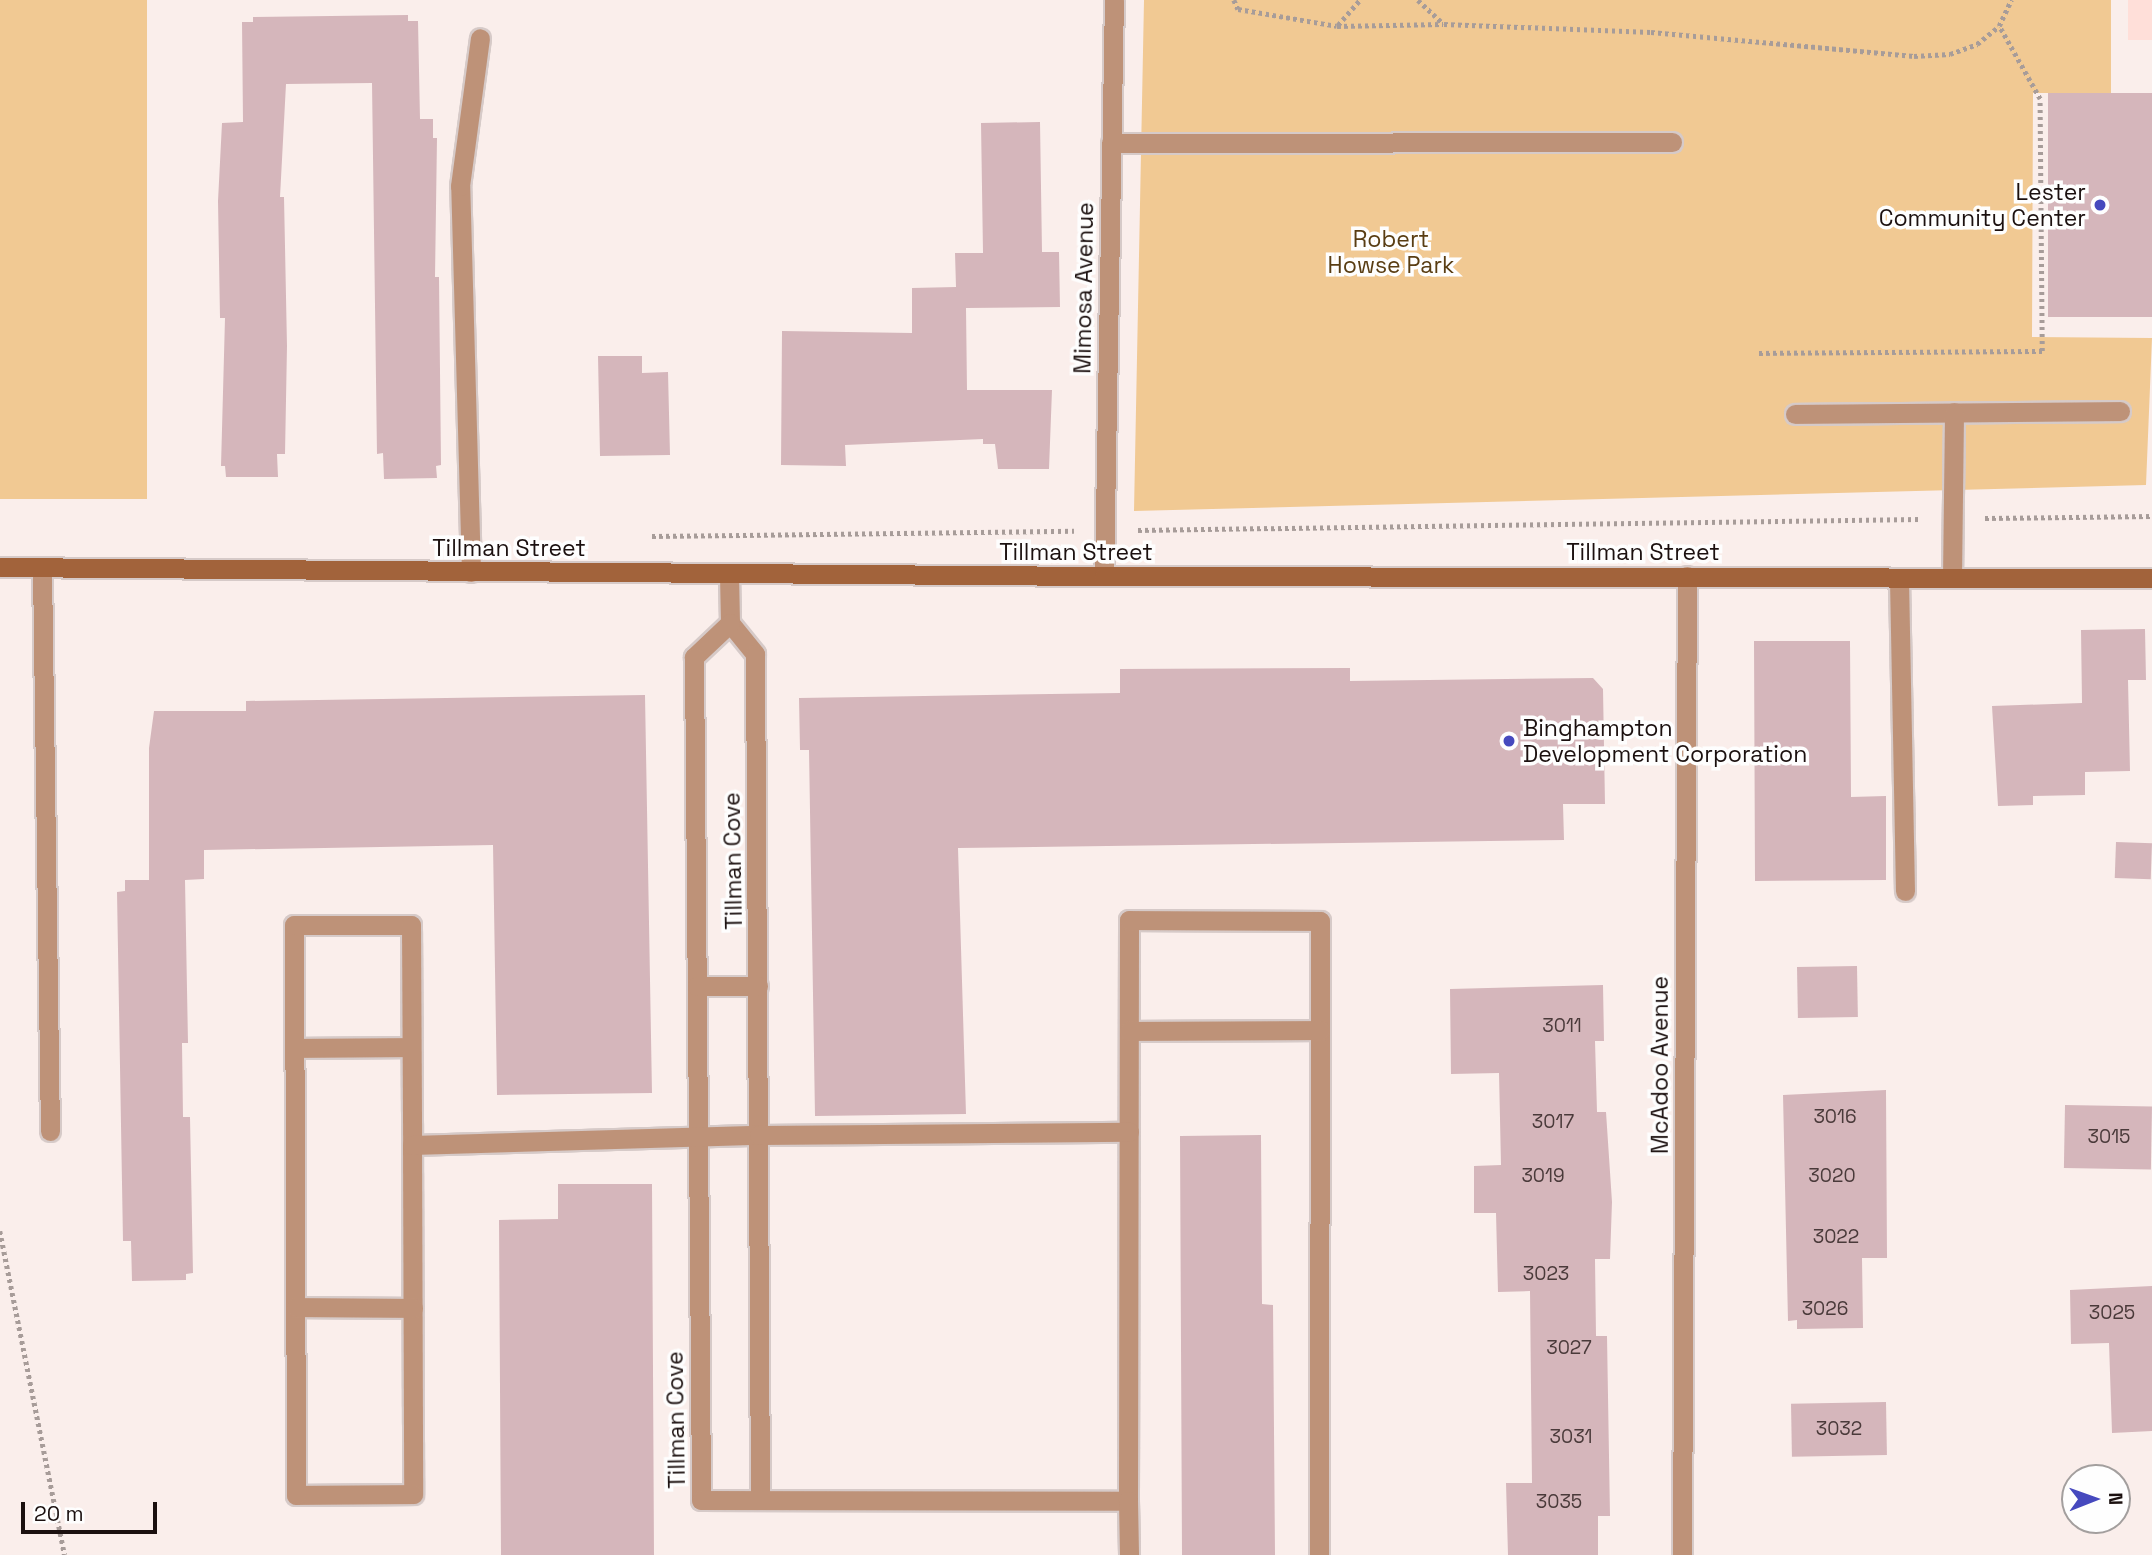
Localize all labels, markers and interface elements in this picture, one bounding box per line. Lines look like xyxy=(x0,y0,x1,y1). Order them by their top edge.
place label: Lester Community Center xyxy=(1879,178,2086,232)
marker: Lester Community Center xyxy=(2092,197,2108,213)
street label: Mimosa Avenue xyxy=(1069,202,1099,374)
park label: Robert Howse Park xyxy=(1328,225,1454,279)
street label: Tillman Street xyxy=(432,534,586,562)
street label: Tillman Street xyxy=(999,538,1153,566)
street label: Tillman Street xyxy=(1566,538,1720,566)
place label: Binghampton Development Corporation xyxy=(1523,714,1807,768)
marker: Binghampton Development Corporation xyxy=(1501,733,1517,749)
street label: Tillman Cove xyxy=(718,792,748,930)
street label: McAdoo Avenue xyxy=(1646,976,1674,1154)
house number: 3011 xyxy=(1542,1015,1582,1037)
house number: 3016 xyxy=(1813,1106,1857,1128)
house number: 3017 xyxy=(1532,1111,1574,1133)
house number: 3015 xyxy=(2088,1126,2130,1148)
house number: 3019 xyxy=(1521,1165,1565,1187)
house number: 3020 xyxy=(1808,1165,1856,1187)
house number: 3022 xyxy=(1813,1226,1859,1248)
house number: 3023 xyxy=(1523,1263,1569,1285)
house number: 3026 xyxy=(1802,1298,1848,1320)
house number: 3025 xyxy=(2089,1302,2135,1324)
house number: 3027 xyxy=(1546,1337,1592,1359)
street label: Tillman Cove xyxy=(661,1351,691,1489)
house number: 3032 xyxy=(1816,1418,1862,1440)
house number: 3031 xyxy=(1550,1426,1592,1448)
north arrow xyxy=(2061,1464,2131,1534)
scale bar xyxy=(24,1488,161,1532)
house number: 3035 xyxy=(1536,1491,1582,1513)
text: N xyxy=(2103,1492,2128,1505)
text: 20 m xyxy=(34,1500,84,1527)

